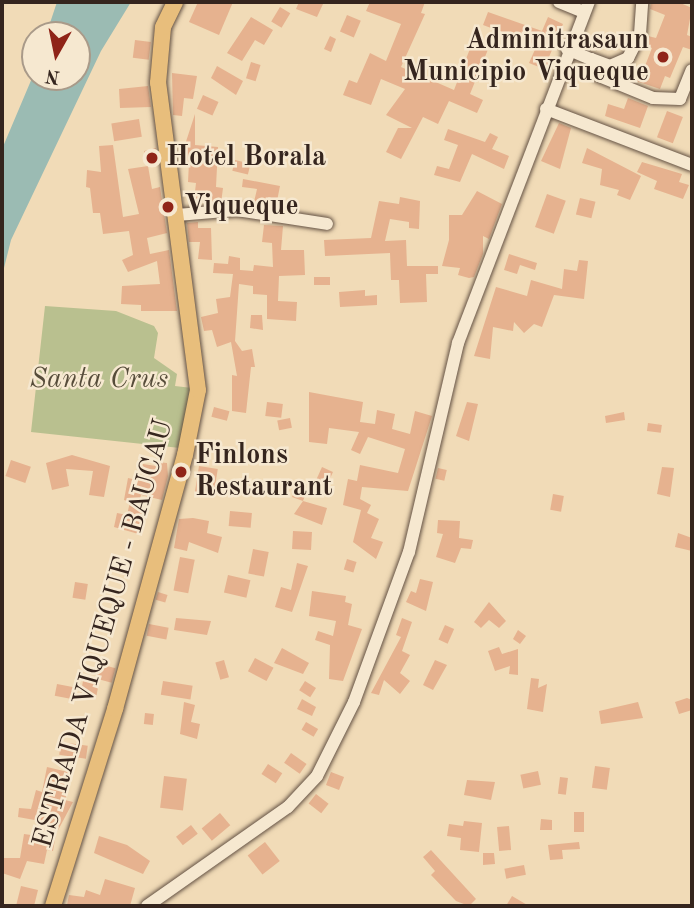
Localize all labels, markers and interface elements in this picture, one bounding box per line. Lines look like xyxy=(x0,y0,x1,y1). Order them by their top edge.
north arrow xyxy=(21,21,91,91)
place label: Adminitrasaun Municipio Viqueque xyxy=(403,24,649,90)
marker: Adminitrasaun Municipio Viqueque xyxy=(655,49,671,65)
text: N xyxy=(44,65,62,86)
place label: Hotel Borala xyxy=(166,141,326,175)
marker: Hotel Borala xyxy=(144,150,160,166)
place label: Viqueque xyxy=(184,190,299,224)
marker: Viqueque xyxy=(158,197,178,217)
park label: Santa Crus xyxy=(30,363,168,397)
street label: ESTRADA VIQUEQUE - BAUCAU xyxy=(27,416,181,852)
place label: Finlons Restaurant xyxy=(195,439,333,505)
marker: Finlons Restaurant xyxy=(173,464,189,480)

